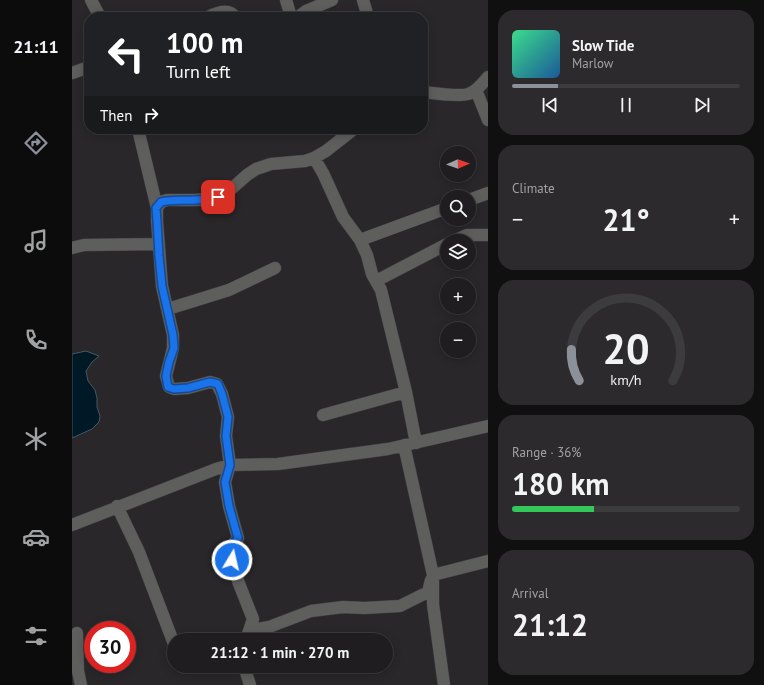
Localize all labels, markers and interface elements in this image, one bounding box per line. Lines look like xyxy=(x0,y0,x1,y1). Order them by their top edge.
text: 100 m xyxy=(166,24,243,61)
icon: left xyxy=(100,28,152,80)
text: 21:11 xyxy=(13,35,59,58)
text: Slow Tide xyxy=(572,36,634,55)
text: Marlow xyxy=(572,55,613,72)
text: Turn left xyxy=(166,60,231,83)
icon: previous xyxy=(539,94,561,116)
icon: pause xyxy=(615,94,637,116)
icon: next xyxy=(691,94,713,116)
icon: right xyxy=(140,104,162,126)
text: Then xyxy=(100,106,132,125)
icon: directions xyxy=(22,129,50,157)
north arrow xyxy=(440,146,476,182)
map controls xyxy=(440,146,476,358)
pin xyxy=(201,180,235,214)
text: Climate xyxy=(512,180,555,197)
icon: arrive xyxy=(207,186,229,208)
button: search xyxy=(440,190,476,226)
text: 21° xyxy=(602,200,650,239)
text: − xyxy=(512,205,523,233)
text: + xyxy=(729,205,740,233)
icon: music xyxy=(22,227,50,255)
button: layers xyxy=(440,234,476,270)
button: + xyxy=(440,278,476,314)
text: 20 xyxy=(602,321,650,374)
button: − xyxy=(440,322,476,358)
icon: phone xyxy=(22,326,50,354)
text: km/h xyxy=(610,369,642,388)
icon: climate xyxy=(22,425,50,453)
text: Range · 36% xyxy=(512,444,581,461)
text: 180 km xyxy=(512,464,610,503)
icon: car xyxy=(22,523,50,551)
position arrow xyxy=(211,539,253,581)
text: Arrival xyxy=(512,585,548,602)
text: 21:12 xyxy=(512,605,588,644)
speed limit sign: 30 xyxy=(84,621,136,673)
icon: filters xyxy=(22,622,50,650)
text: 21:12 · 1 min · 270 m xyxy=(211,643,349,662)

